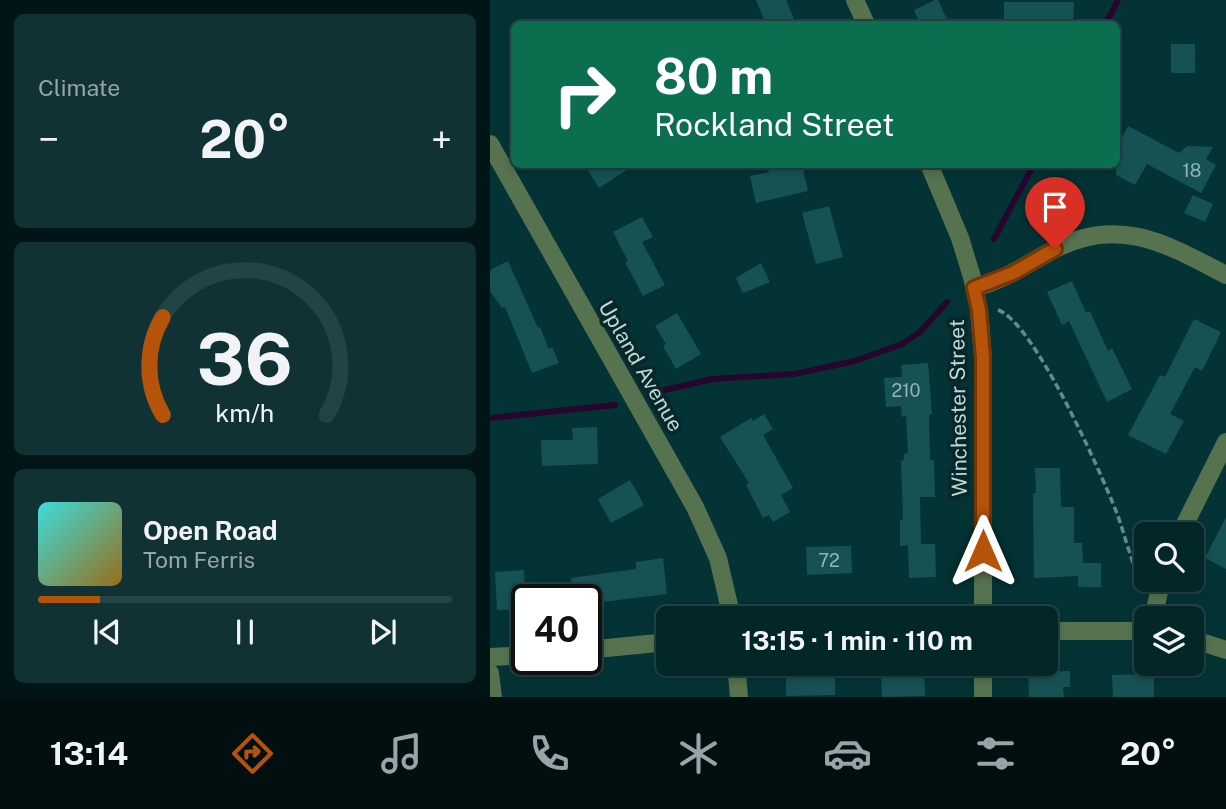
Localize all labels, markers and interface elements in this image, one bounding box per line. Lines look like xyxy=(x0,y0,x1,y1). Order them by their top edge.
text: 80 m xyxy=(654,47,773,105)
icon: right xyxy=(539,49,630,140)
text: Climate xyxy=(38,74,120,101)
text: Rockland Street xyxy=(654,106,894,143)
text: 20° xyxy=(199,109,291,170)
text: − xyxy=(38,117,59,162)
text: + xyxy=(431,117,452,162)
house number: 18 xyxy=(1183,160,1201,181)
pin xyxy=(1025,177,1085,249)
icon: arrive xyxy=(1036,188,1074,226)
street label: Upland Avenue xyxy=(593,296,689,436)
text: 36 xyxy=(197,316,293,401)
street label: Winchester Street xyxy=(944,319,972,497)
house number: 210 xyxy=(891,380,921,401)
text: km/h xyxy=(216,397,274,427)
position arrow xyxy=(946,514,1020,588)
text: Open Road xyxy=(143,515,278,546)
map controls xyxy=(1134,522,1204,676)
button: search xyxy=(1134,522,1204,592)
text: Tom Ferris xyxy=(143,546,255,573)
house number: 72 xyxy=(818,550,840,571)
speed limit sign: 40 xyxy=(511,584,602,675)
button: layers xyxy=(1134,606,1204,676)
icon: previous xyxy=(88,613,126,651)
icon: pause xyxy=(226,613,264,651)
icon: next xyxy=(364,613,402,651)
text: 13:15 · 1 min · 110 m xyxy=(741,625,973,656)
icon: directions xyxy=(228,729,277,778)
icon: music xyxy=(377,729,426,778)
icon: phone xyxy=(525,729,574,778)
icon: climate xyxy=(674,729,723,778)
icon: car xyxy=(823,729,872,778)
icon: filters xyxy=(971,729,1020,778)
text: 13:14 xyxy=(50,735,128,772)
text: 20° xyxy=(1120,735,1176,772)

